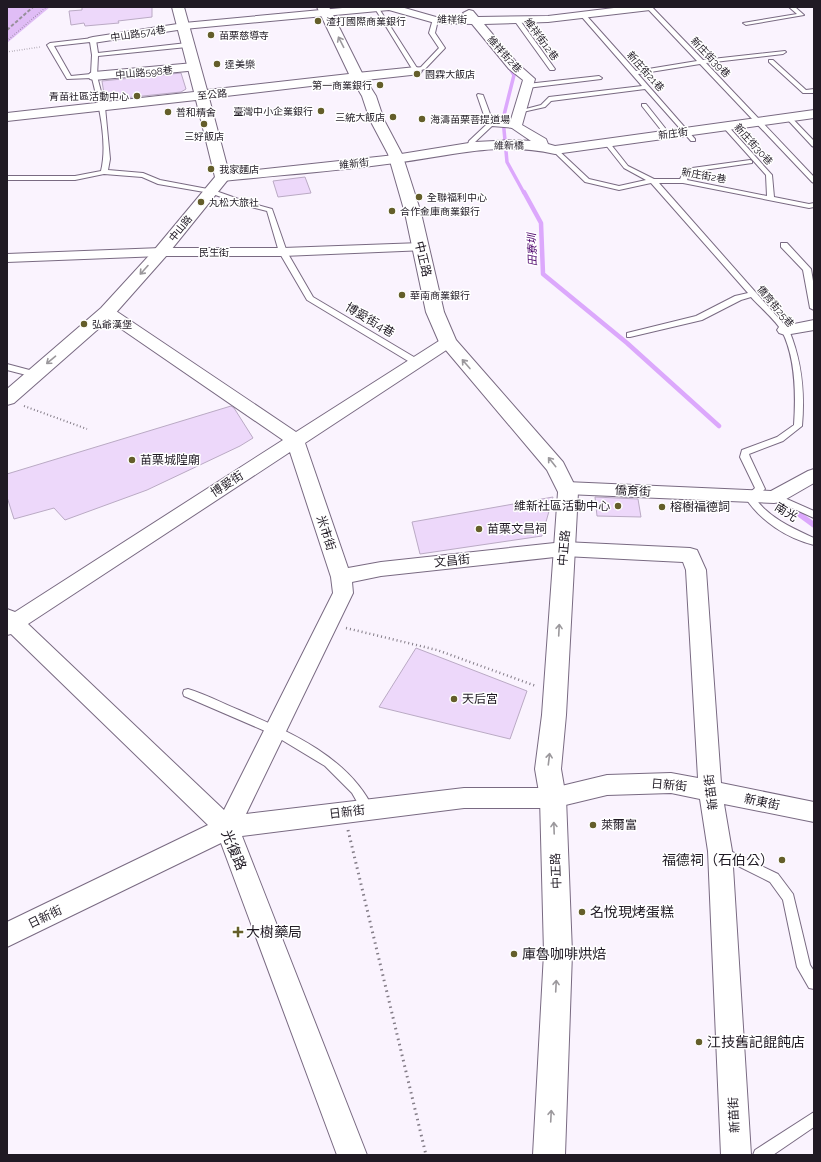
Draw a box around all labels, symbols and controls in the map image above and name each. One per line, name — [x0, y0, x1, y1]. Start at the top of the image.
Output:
street label: 維祥街 — [437, 14, 467, 25]
marker: 渣打國際商業銀行 — [313, 16, 323, 26]
place label: 渣打國際商業銀行 — [326, 16, 406, 27]
street label: 維祥街12巷 — [523, 16, 561, 63]
street label: 中山路574巷 — [110, 24, 166, 43]
marker: 苗栗慈導寺 — [206, 30, 216, 40]
place label: 苗栗慈導寺 — [219, 30, 269, 41]
street label: 維祥街2巷 — [485, 34, 524, 75]
street label: 新庄街39巷 — [689, 35, 732, 80]
one-way arrow — [337, 36, 344, 48]
street label: 新庄街21巷 — [625, 49, 666, 93]
marker: 達美樂 — [212, 59, 222, 69]
place label: 達美樂 — [225, 59, 255, 70]
street label: 中山路598巷 — [115, 65, 173, 80]
marker: 園霖大飯店 — [412, 69, 422, 79]
place label: 園霖大飯店 — [425, 69, 475, 80]
place label: 第一商業銀行 — [312, 80, 372, 91]
marker: 第一商業銀行 — [375, 80, 385, 90]
street label: 至公路 — [197, 87, 228, 102]
place label: 青苗社區活動中心 — [49, 91, 129, 102]
marker: 青苗社區活動中心 — [132, 91, 142, 101]
place label: 臺灣中小企業銀行 — [233, 106, 313, 117]
marker: 臺灣中小企業銀行 — [316, 106, 326, 116]
marker: 普和精舍 — [163, 107, 173, 117]
place label: 普和精舍 — [176, 107, 216, 118]
place label: 三統大飯店 — [335, 112, 385, 123]
marker: 三統大飯店 — [388, 112, 398, 122]
marker: 海濤苗栗菩提道場 — [417, 114, 427, 124]
place label: 海濤苗栗菩提道場 — [430, 114, 510, 125]
marker: 三好飯店 — [199, 119, 209, 129]
street label: 新庄街30巷 — [732, 122, 775, 167]
street label: 新庄街 — [657, 126, 689, 141]
place label: 三好飯店 — [184, 131, 224, 142]
street label: 維新橋 — [494, 140, 524, 151]
street label: 維新街 — [339, 156, 370, 171]
marker: 我家麵店 — [206, 164, 216, 174]
place label: 我家麵店 — [219, 164, 259, 175]
street label: 新庄街2巷 — [681, 166, 727, 185]
marker: 全聯福利中心 — [414, 192, 424, 202]
place label: 全聯福利中心 — [427, 192, 487, 203]
marker: 丸松大旅社 — [196, 197, 206, 207]
place label: 丸松大旅社 — [209, 197, 259, 208]
marker: 合作金庫商業銀行 — [387, 206, 397, 216]
place label: 合作金庫商業銀行 — [400, 206, 480, 217]
street label: 中山路 — [167, 213, 194, 243]
water label: 田寮圳 — [525, 231, 540, 267]
street label: 中正路 — [412, 240, 434, 278]
street label: 民生街 — [199, 247, 229, 258]
one-way arrow — [140, 265, 149, 275]
street label: 僑育街25巷 — [754, 283, 796, 329]
marker: 華南商業銀行 — [397, 290, 407, 300]
place label: 華南商業銀行 — [410, 290, 470, 301]
street label: 博愛街4巷 — [343, 300, 397, 340]
marker: 弘爺漢堡 — [79, 319, 89, 329]
place label: 弘爺漢堡 — [92, 319, 132, 330]
one-way arrow — [46, 355, 56, 364]
one-way arrow — [462, 359, 471, 370]
place label: 苗栗城隍廟 — [140, 453, 200, 467]
marker: 苗栗城隍廟 — [127, 455, 137, 465]
one-way arrow — [547, 457, 556, 468]
street label: 博愛街 — [208, 468, 246, 500]
street label: 僑育街 — [615, 483, 651, 499]
place label: 維新社區活動中心 — [514, 499, 610, 513]
place label: 榕樹福德詞 — [670, 500, 730, 514]
street label: 南光 — [772, 500, 800, 524]
marker: 維新社區活動中心 — [613, 501, 623, 511]
marker: 榕樹福德詞 — [657, 502, 667, 512]
street label: 米市街 — [314, 514, 338, 552]
place label: 苗栗文昌祠 — [487, 522, 547, 536]
marker: 苗栗文昌祠 — [474, 524, 484, 534]
street label: 中正路 — [555, 529, 573, 567]
street label: 文昌街 — [433, 552, 471, 570]
one-way arrow — [555, 623, 563, 636]
place label: 天后宮 — [462, 692, 498, 706]
marker: 天后宮 — [449, 694, 459, 704]
one-way arrow — [545, 753, 553, 766]
street label: 新苗街 — [702, 773, 720, 811]
street label: 日新街 — [650, 776, 688, 794]
street label: 新東街 — [743, 791, 781, 813]
street label: 日新街 — [328, 803, 366, 821]
place label: 萊爾富 — [601, 818, 637, 832]
marker: 萊爾富 — [588, 820, 598, 830]
one-way arrow — [551, 822, 558, 835]
street label: 光復路 — [218, 828, 250, 872]
place label: 福德祠（石伯公） — [662, 852, 774, 868]
street label: 中正路 — [548, 853, 564, 889]
marker: 福德祠（石伯公） — [777, 855, 787, 865]
street label: 日新街 — [26, 903, 64, 931]
place label: 名悅現烤蛋糕 — [590, 904, 674, 920]
marker: 名悅現烤蛋糕 — [577, 907, 587, 917]
place label: 大樹藥局 — [246, 924, 302, 940]
marker: 大樹藥局 — [233, 927, 243, 937]
place label: 庫魯咖啡烘焙 — [522, 946, 606, 962]
marker: 庫魯咖啡烘焙 — [509, 949, 519, 959]
one-way arrow — [553, 980, 560, 993]
place label: 江技舊記餛飩店 — [707, 1034, 805, 1050]
marker: 江技舊記餛飩店 — [694, 1037, 704, 1047]
street label: 新苗街 — [726, 1097, 742, 1133]
one-way arrow — [547, 1110, 554, 1123]

